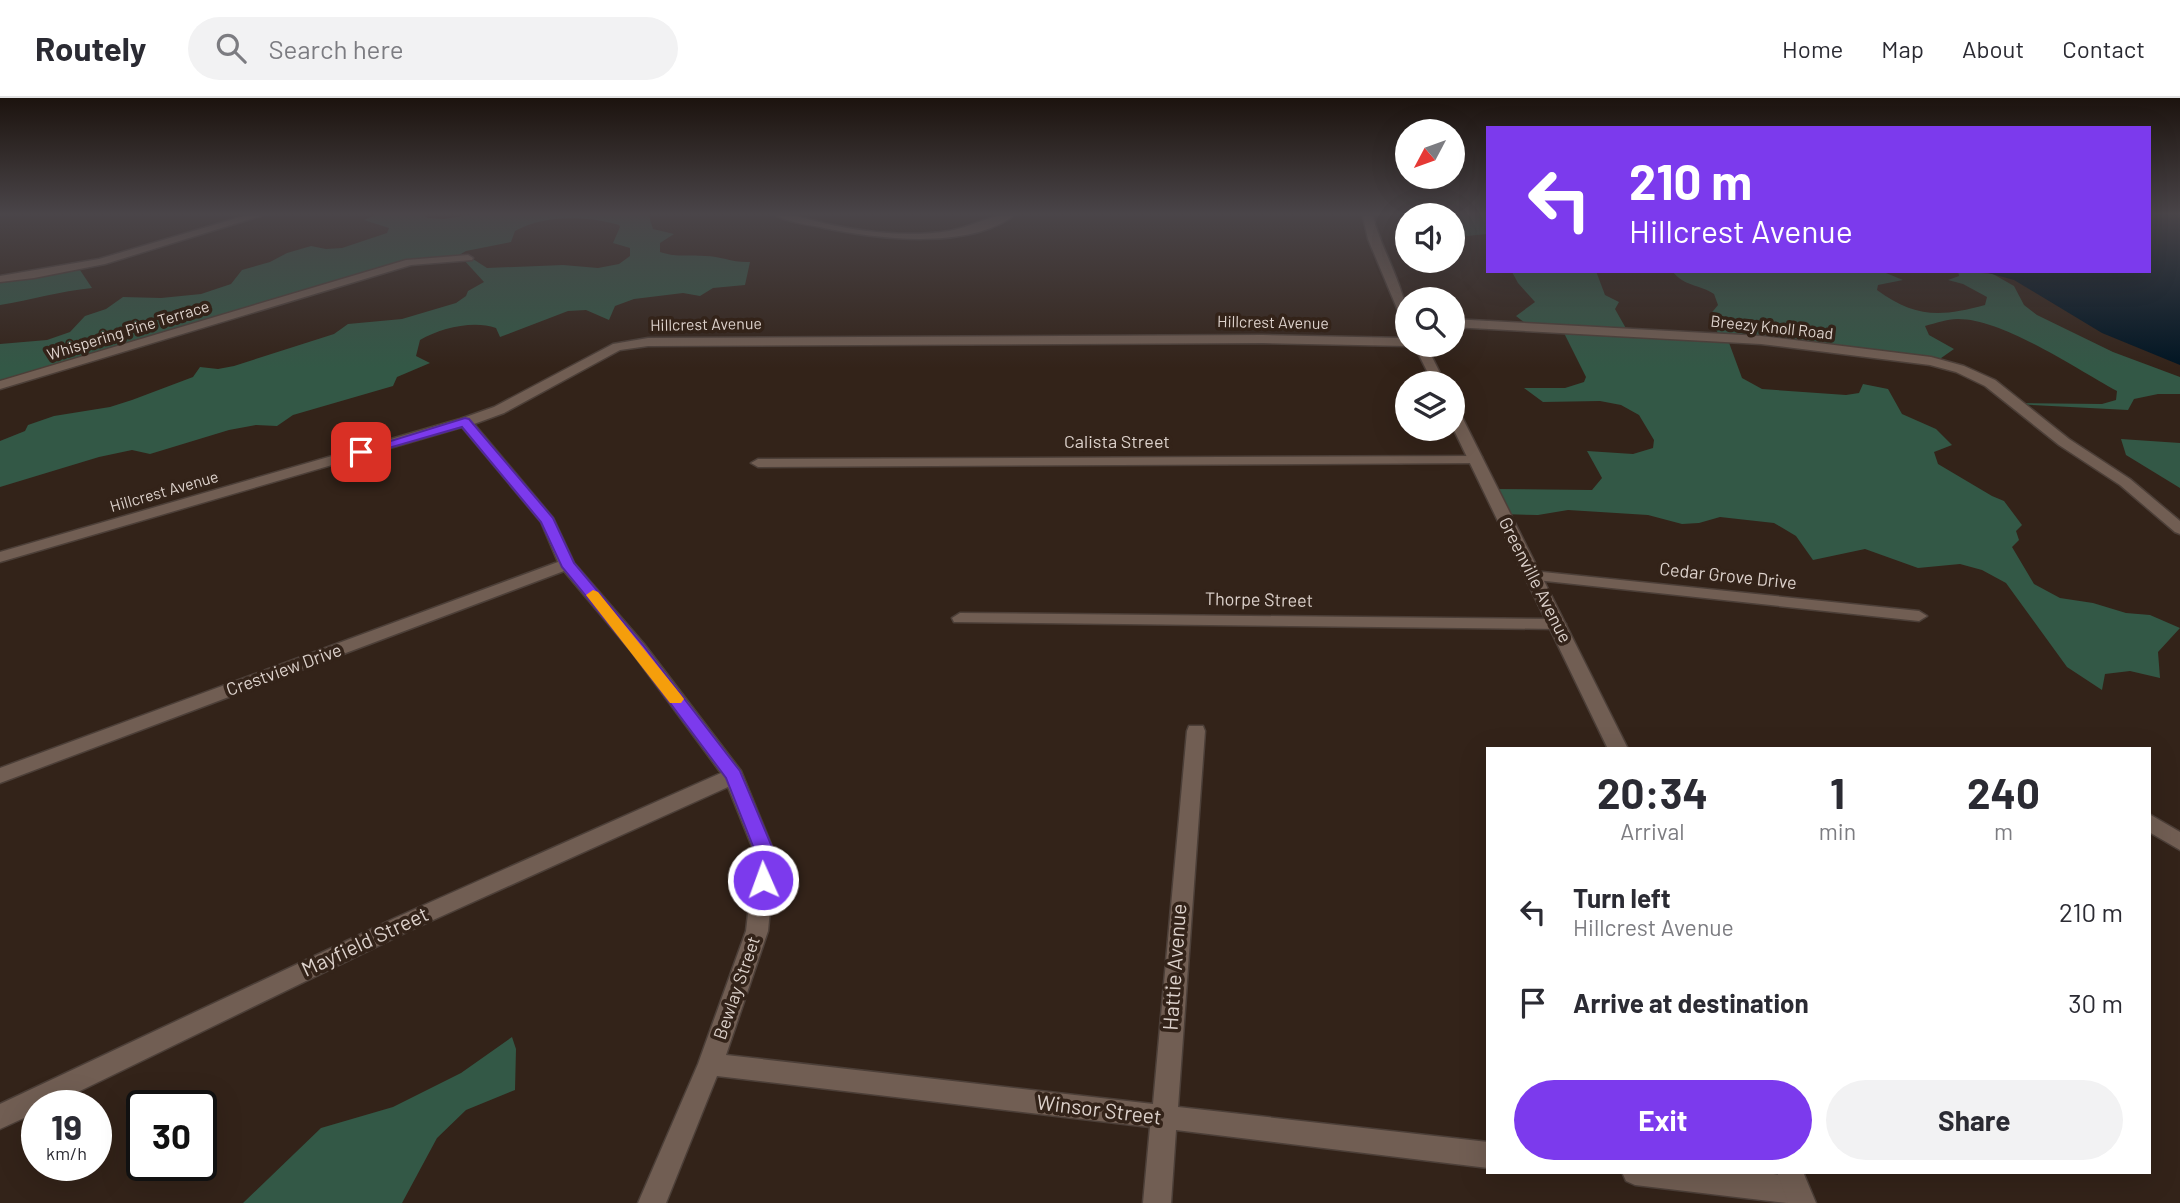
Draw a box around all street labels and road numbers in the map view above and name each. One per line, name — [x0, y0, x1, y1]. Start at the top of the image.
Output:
street label: Whispering Pine Terrace — [44, 296, 211, 363]
street label: Hillcrest Avenue — [1217, 311, 1329, 332]
street label: Breezy Knoll Road — [1710, 311, 1834, 342]
street label: Hillcrest Avenue — [650, 313, 762, 334]
street label: Calista Street — [1064, 430, 1170, 452]
street label: Hillcrest Avenue — [107, 466, 220, 515]
street label: Greenville Avenue — [1495, 513, 1577, 646]
street label: Cedar Grove Drive — [1658, 557, 1798, 593]
street label: Thorpe Street — [1205, 587, 1313, 611]
street label: Crestview Drive — [223, 638, 344, 700]
street label: Mayfield Street — [297, 900, 432, 981]
street label: Hattie Avenue — [1157, 903, 1190, 1031]
street label: Bewlay Street — [708, 933, 764, 1042]
street label: Winsor Street — [1035, 1088, 1163, 1129]

